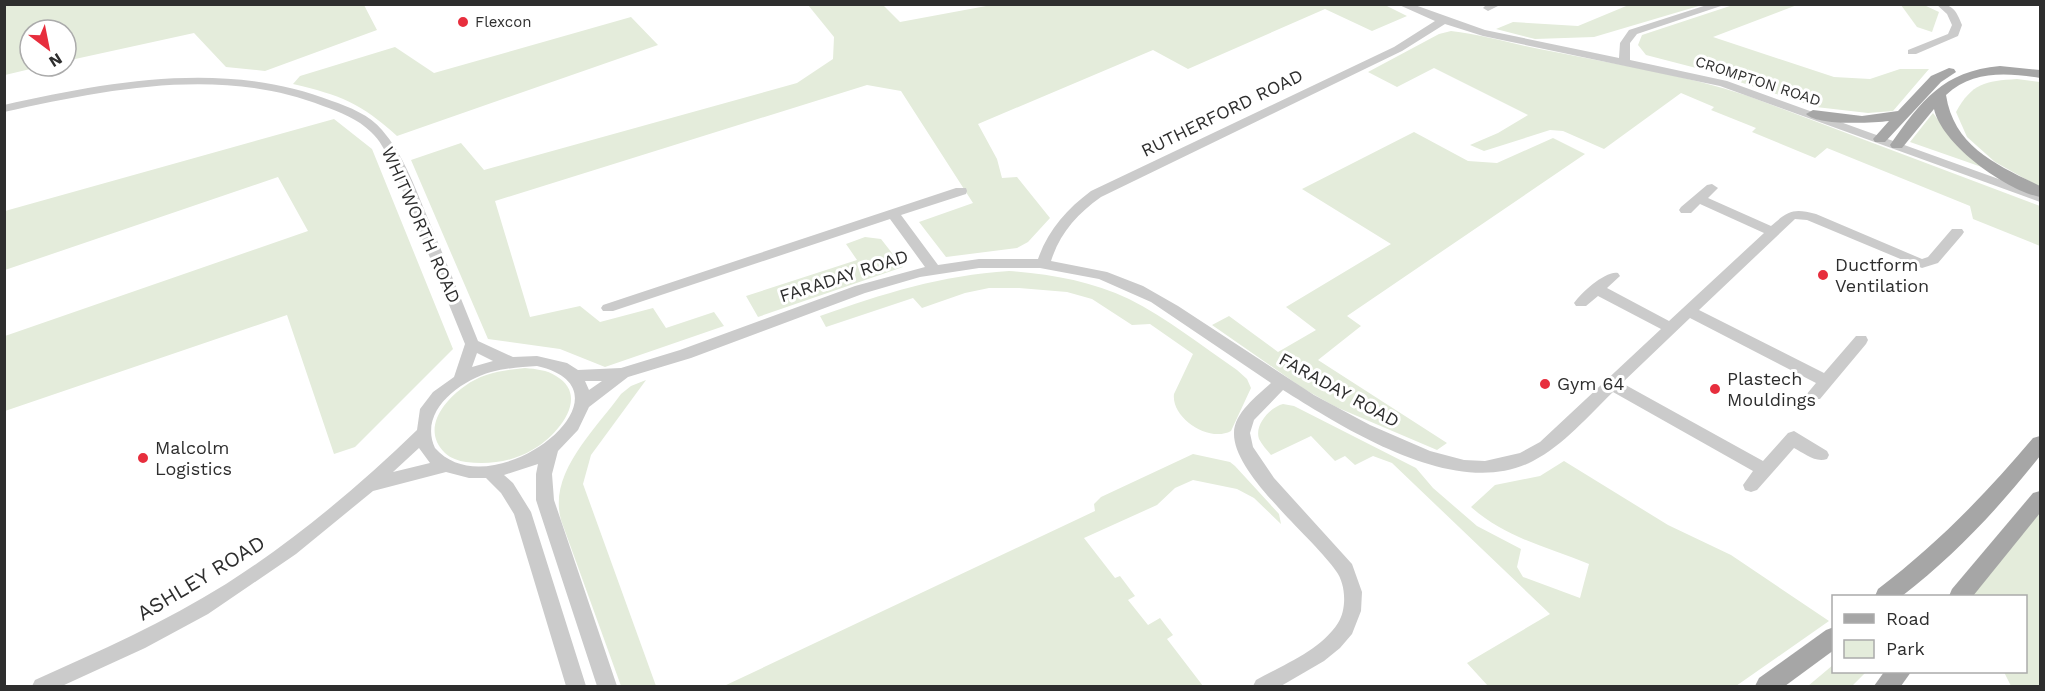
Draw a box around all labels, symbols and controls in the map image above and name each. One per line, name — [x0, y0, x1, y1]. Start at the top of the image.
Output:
place label: Flexcon — [475, 13, 532, 31]
marker: Flexcon — [456, 15, 470, 29]
north arrow — [18, 18, 78, 78]
text: N — [46, 49, 66, 71]
street label: CROMPTON ROAD — [1693, 52, 1823, 110]
street label: RUTHERFORD ROAD — [1137, 64, 1306, 161]
street label: WHITWORTH ROAD — [378, 143, 465, 306]
street label: FARADAY ROAD — [777, 245, 911, 306]
place label: Ductform Ventilation — [1835, 254, 1929, 296]
marker: Ductform Ventilation — [1816, 268, 1830, 282]
street label: FARADAY ROAD — [1275, 348, 1403, 431]
place label: Plastech Mouldings — [1727, 368, 1816, 410]
place label: Gym 64 — [1557, 373, 1624, 394]
marker: Gym 64 — [1538, 377, 1552, 391]
marker: Plastech Mouldings — [1708, 382, 1722, 396]
place label: Malcolm Logistics — [155, 437, 232, 479]
marker: Malcolm Logistics — [136, 451, 150, 465]
street label: ASHLEY ROAD — [132, 530, 269, 626]
legend — [1832, 595, 2027, 673]
text: Road — [1886, 608, 1930, 629]
text: Park — [1886, 638, 1925, 659]

